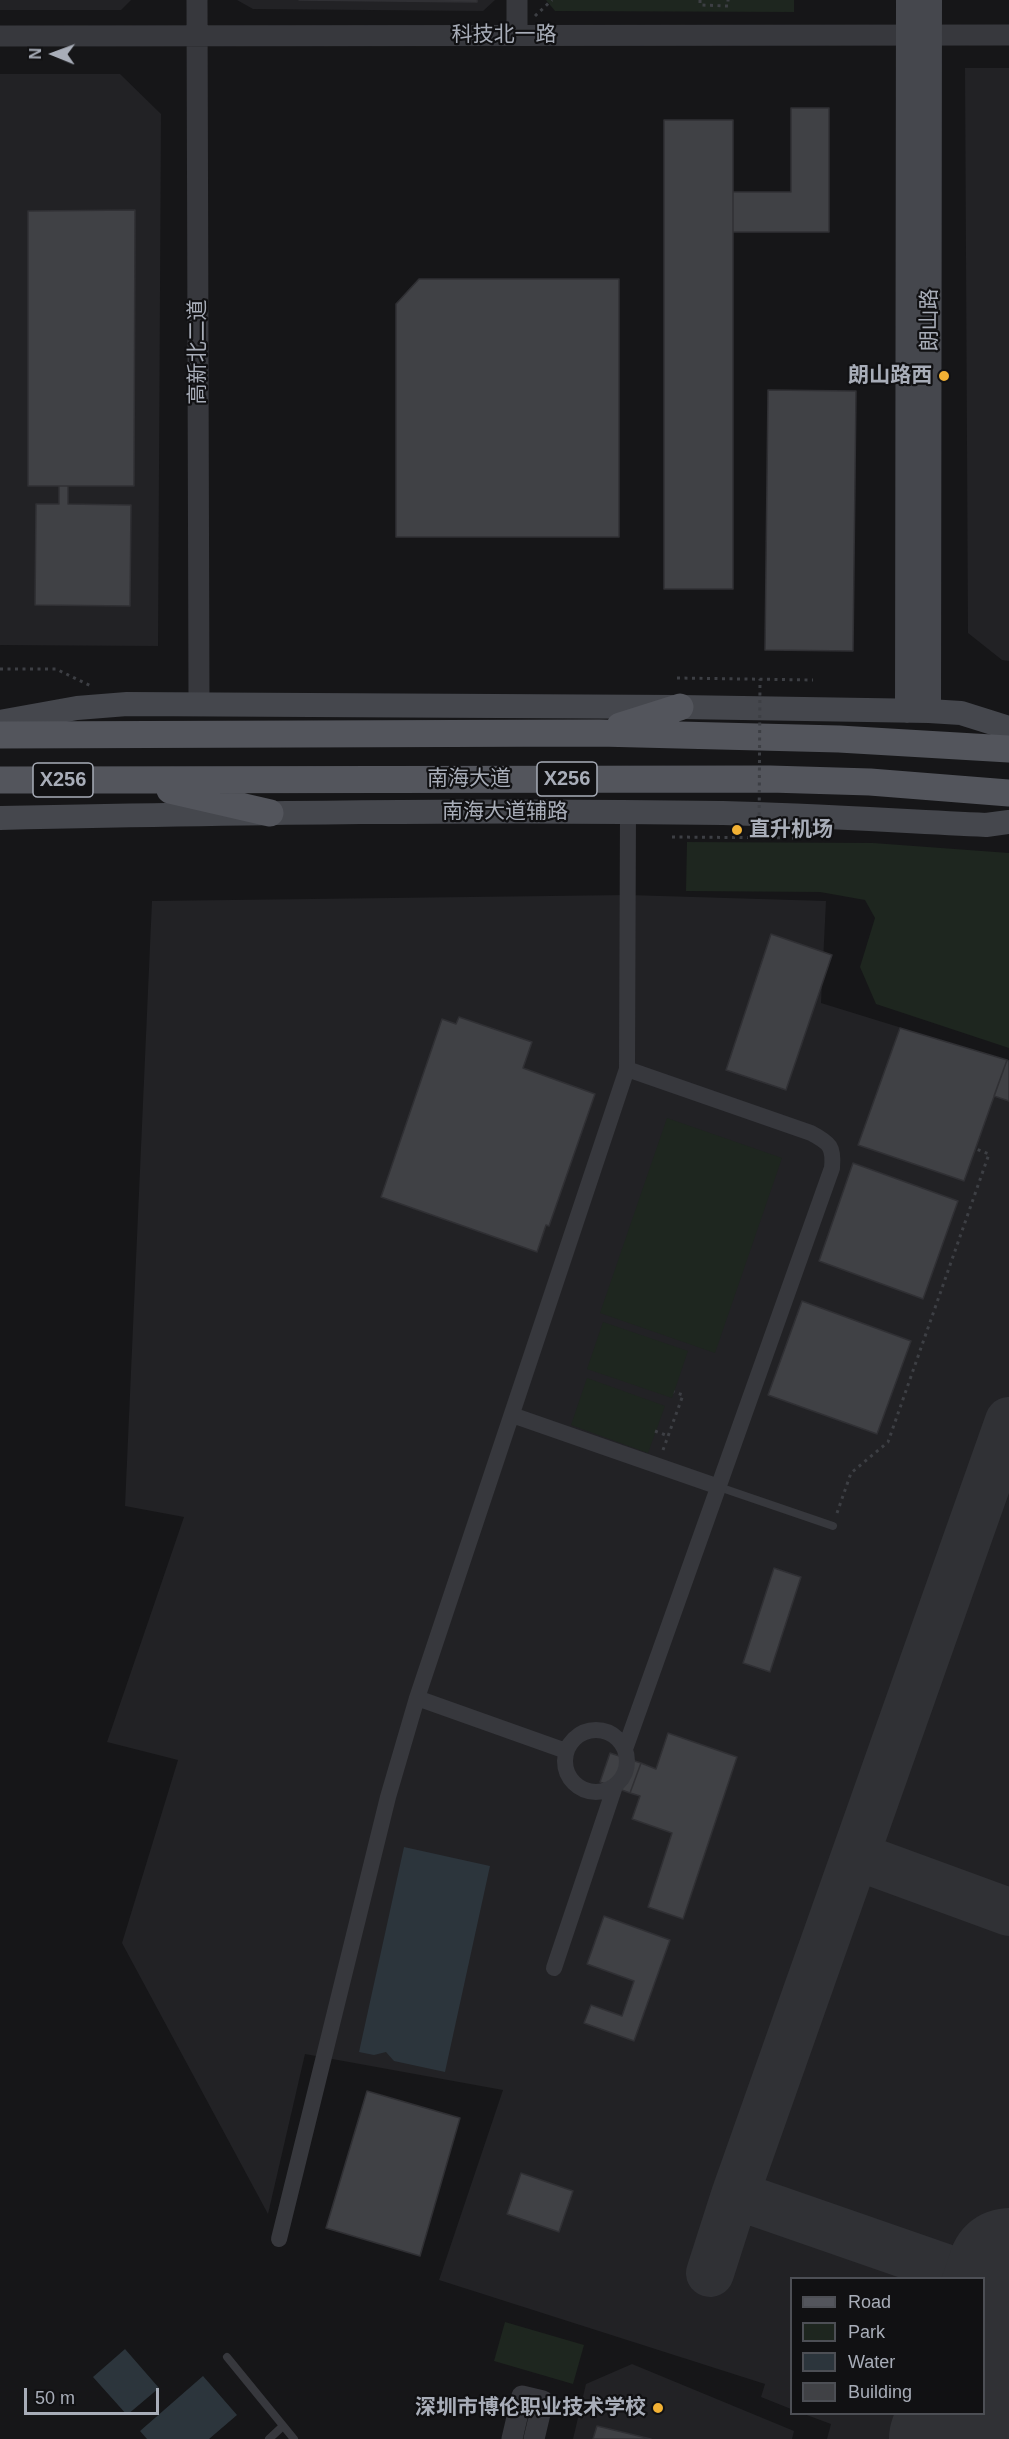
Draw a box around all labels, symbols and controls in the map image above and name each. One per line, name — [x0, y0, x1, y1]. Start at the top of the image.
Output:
street label: 科技北一路 — [452, 22, 556, 48]
north arrow — [24, 24, 84, 84]
text: N — [27, 48, 44, 60]
street label: 朗山路 — [917, 289, 943, 351]
street label: 高新北二道 — [185, 300, 211, 404]
place label: 朗山路西 — [848, 363, 932, 389]
marker: 朗山路西 — [937, 369, 951, 383]
road number: X256 — [537, 762, 597, 796]
road number: X256 — [33, 763, 93, 797]
street label: 南海大道 — [427, 766, 511, 792]
street label: 南海大道辅路 — [442, 799, 568, 825]
place label: 直升机场 — [749, 817, 833, 843]
marker: 直升机场 — [730, 823, 744, 837]
legend — [790, 2277, 985, 2415]
text: Road — [848, 2292, 891, 2312]
text: Park — [848, 2322, 885, 2342]
text: Water — [848, 2352, 895, 2372]
scale bar — [27, 2376, 162, 2414]
text: Building — [848, 2382, 912, 2402]
text: 50 m — [35, 2388, 75, 2408]
place label: 深圳市博伦职业技术学校 — [415, 2395, 646, 2421]
marker: 深圳市博伦职业技术学校 — [651, 2401, 665, 2415]

